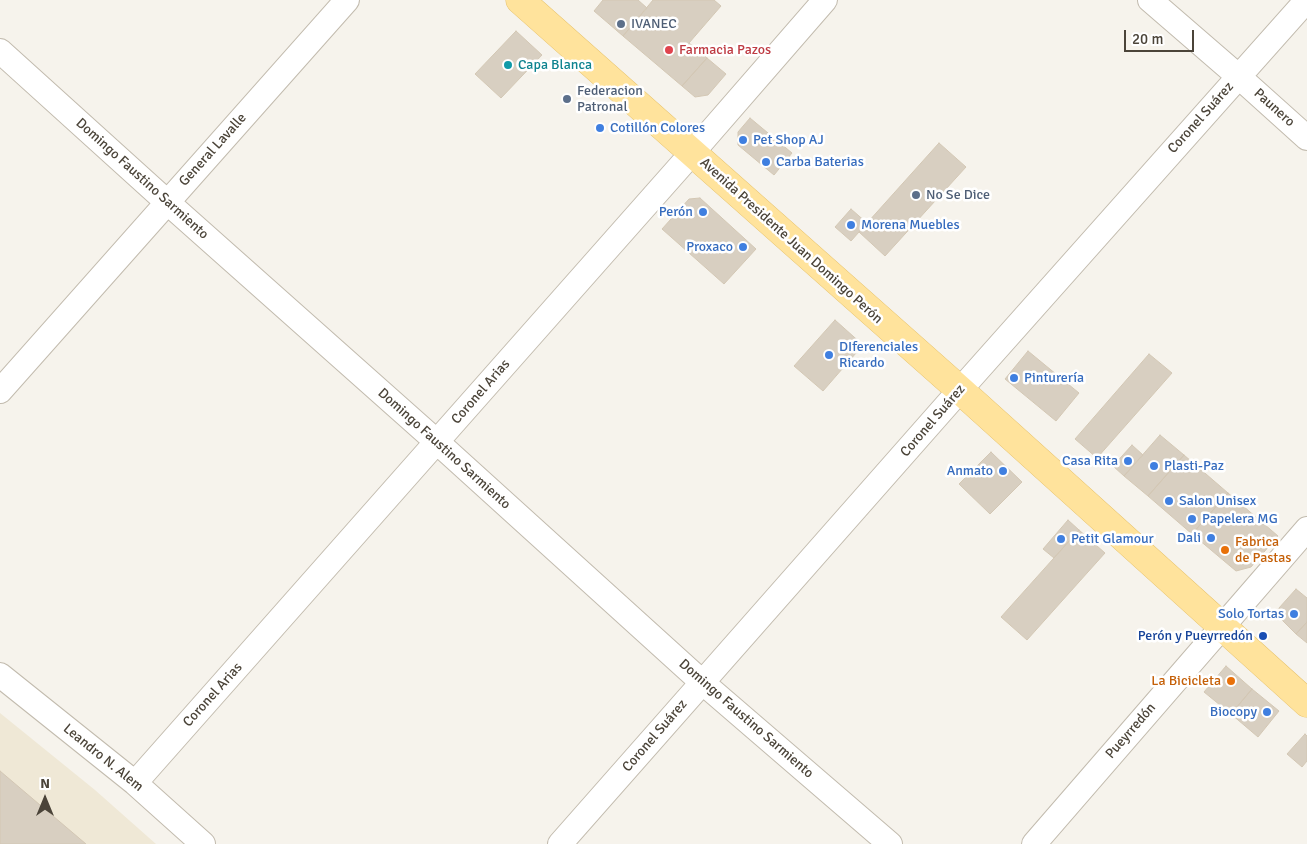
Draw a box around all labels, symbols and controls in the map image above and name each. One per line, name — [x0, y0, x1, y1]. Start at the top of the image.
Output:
place label: IVANEC — [631, 16, 677, 32]
marker: IVANEC — [615, 18, 627, 30]
scale bar — [1127, 20, 1197, 52]
text: 20 m — [1132, 30, 1163, 48]
place label: Farmacia Pazos — [679, 42, 771, 58]
marker: Farmacia Pazos — [663, 44, 675, 56]
place label: Capa Blanca — [518, 57, 592, 73]
marker: Capa Blanca — [502, 59, 514, 71]
street label: Coronel Suárez — [1165, 79, 1237, 157]
place label: Federacion Patronal — [577, 83, 643, 115]
street label: Paunero — [1250, 85, 1298, 131]
marker: Federacion Patronal — [561, 93, 573, 105]
street label: General Lavalle — [176, 110, 250, 190]
street label: Domingo Faustino Sarmiento — [72, 115, 212, 243]
place label: Cotillón Colores — [610, 120, 705, 136]
marker: Cotillón Colores — [594, 122, 606, 134]
place label: Pet Shop AJ — [753, 132, 824, 148]
marker: Pet Shop AJ — [737, 134, 749, 146]
place label: Carba Baterias — [776, 154, 864, 170]
street label: Avenida Presidente Juan Domingo Perón — [696, 155, 886, 327]
marker: Carba Baterias — [760, 156, 772, 168]
place label: No Se Dice — [926, 187, 990, 203]
marker: No Se Dice — [910, 189, 922, 201]
place label: Perón — [659, 204, 693, 220]
marker: Perón — [697, 206, 709, 218]
place label: Morena Muebles — [861, 217, 960, 233]
marker: Morena Muebles — [845, 219, 857, 231]
place label: Proxaco — [686, 239, 733, 255]
marker: Proxaco — [737, 241, 749, 253]
place label: DIferenciales Ricardo — [839, 339, 918, 372]
marker: DIferenciales Ricardo — [823, 349, 835, 361]
street label: Coronel Arias — [448, 356, 514, 428]
place label: Pinturería — [1024, 370, 1084, 386]
marker: Pinturería — [1008, 372, 1020, 384]
street label: Coronel Suárez — [897, 381, 969, 461]
street label: Domingo Faustino Sarmiento — [374, 385, 514, 513]
place label: Casa Rita — [1062, 453, 1118, 469]
marker: Casa Rita — [1122, 455, 1134, 467]
place label: Plasti-Paz — [1164, 458, 1224, 474]
marker: Plasti-Paz — [1148, 460, 1160, 472]
place label: Anmato — [947, 463, 993, 479]
marker: Anmato — [997, 465, 1009, 477]
place label: Salon Unisex — [1179, 493, 1256, 509]
marker: Salon Unisex — [1163, 495, 1175, 507]
place label: Papelera MG — [1202, 511, 1278, 527]
marker: Papelera MG — [1186, 513, 1198, 525]
place label: Dali — [1177, 530, 1201, 546]
place label: Petit Glamour — [1071, 531, 1154, 547]
marker: Dali — [1205, 532, 1217, 544]
marker: Petit Glamour — [1055, 533, 1067, 545]
place label: Fabrica de Pastas — [1235, 534, 1291, 566]
marker: Fabrica de Pastas — [1219, 544, 1231, 556]
place label: Solo Tortas — [1218, 606, 1284, 622]
marker: Solo Tortas — [1288, 608, 1300, 620]
place label: Perón y Pueyrredón — [1138, 628, 1253, 644]
marker: Perón y Pueyrredón — [1257, 630, 1269, 642]
street label: Domingo Faustino Sarmiento — [675, 656, 817, 782]
street label: Coronel Arias — [180, 659, 246, 731]
place label: La Bicicleta — [1151, 673, 1221, 689]
marker: La Bicicleta — [1225, 675, 1237, 687]
street label: Coronel Suárez — [619, 696, 691, 776]
street label: Pueyrredón — [1102, 700, 1160, 762]
place label: Biocopy — [1210, 704, 1257, 720]
marker: Biocopy — [1261, 706, 1273, 718]
street label: Leandro N. Alem — [60, 721, 146, 795]
north arrow — [20, 774, 70, 824]
text: N — [40, 775, 50, 792]

